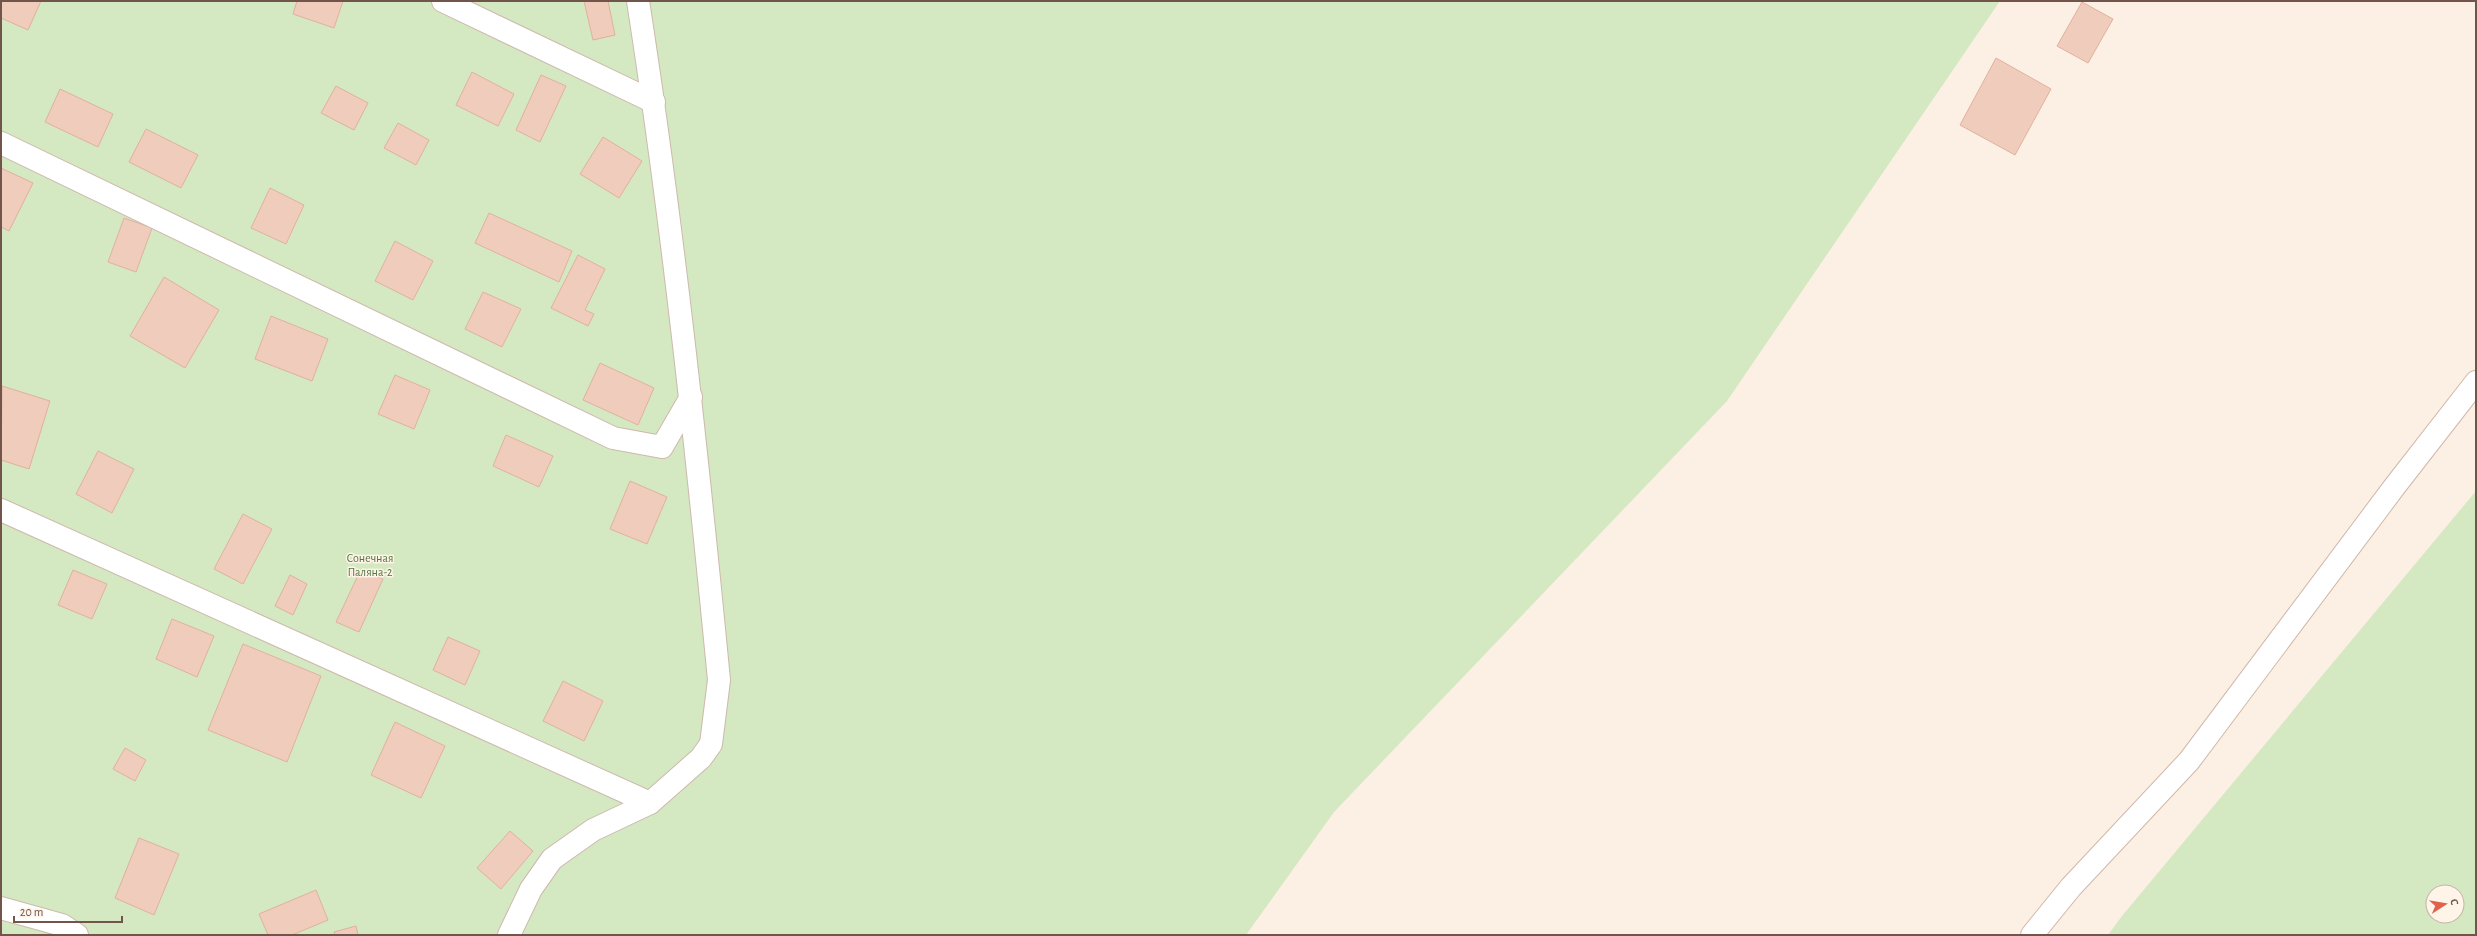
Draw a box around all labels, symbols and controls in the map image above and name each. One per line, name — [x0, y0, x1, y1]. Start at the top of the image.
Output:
park label: Сонечная Паляна-2 — [347, 552, 393, 578]
north arrow — [2425, 884, 2465, 924]
scale bar — [14, 898, 122, 924]
text: С — [2448, 898, 2460, 906]
text: 20 m — [20, 906, 43, 918]

